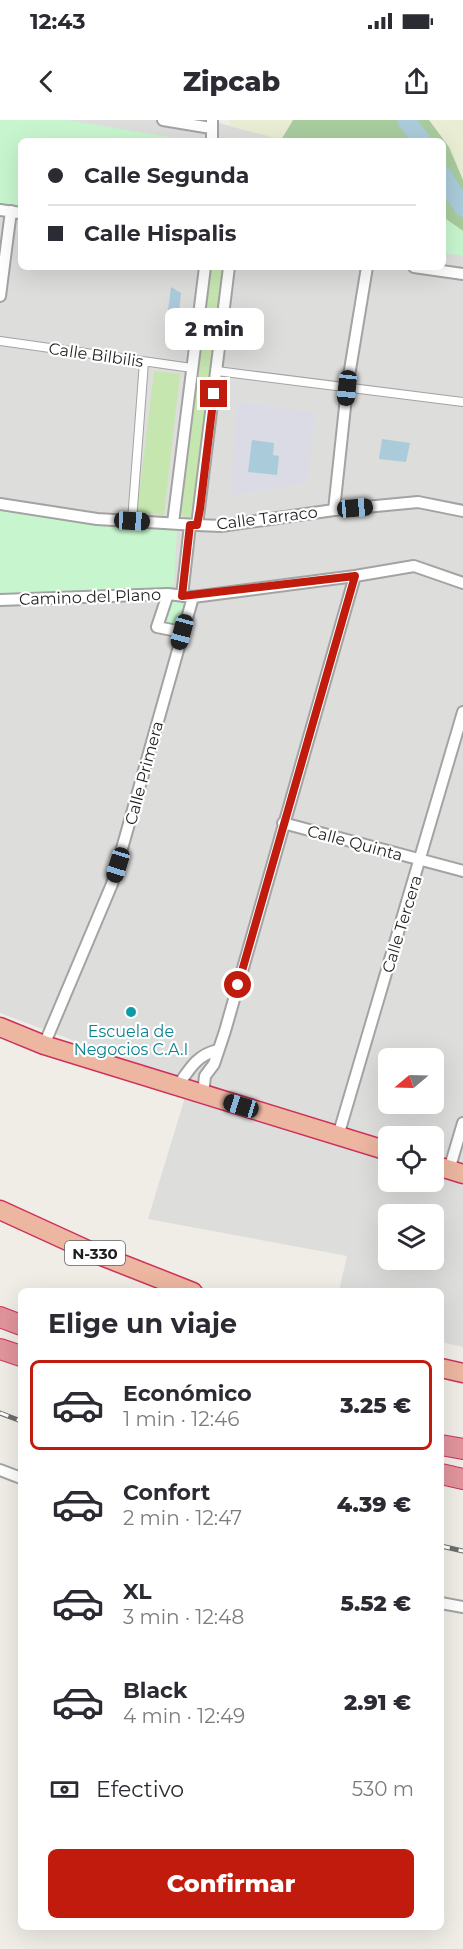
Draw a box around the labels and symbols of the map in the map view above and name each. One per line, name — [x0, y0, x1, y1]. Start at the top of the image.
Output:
callout: 2 min — [164, 307, 264, 349]
street label: Calle Bilbilis — [47, 339, 145, 371]
car — [336, 369, 358, 407]
route end — [200, 380, 227, 407]
car — [336, 497, 374, 519]
street label: Calle Tarraco — [215, 502, 319, 534]
car — [114, 511, 150, 531]
street label: Camino del Plano — [19, 585, 161, 609]
car — [169, 612, 195, 652]
street label: Calle Primera — [121, 719, 167, 827]
street label: Calle Quinta — [305, 821, 405, 865]
car — [104, 845, 132, 885]
street label: Calle Tercera — [378, 873, 426, 975]
route start — [224, 971, 251, 998]
marker: Escuela de Negocios C.A.I — [124, 1005, 138, 1019]
place label: Escuela de Negocios C.A.I — [74, 1022, 188, 1059]
north arrow — [378, 1048, 444, 1114]
car — [221, 1092, 261, 1120]
road number: N-330 — [65, 1241, 125, 1265]

